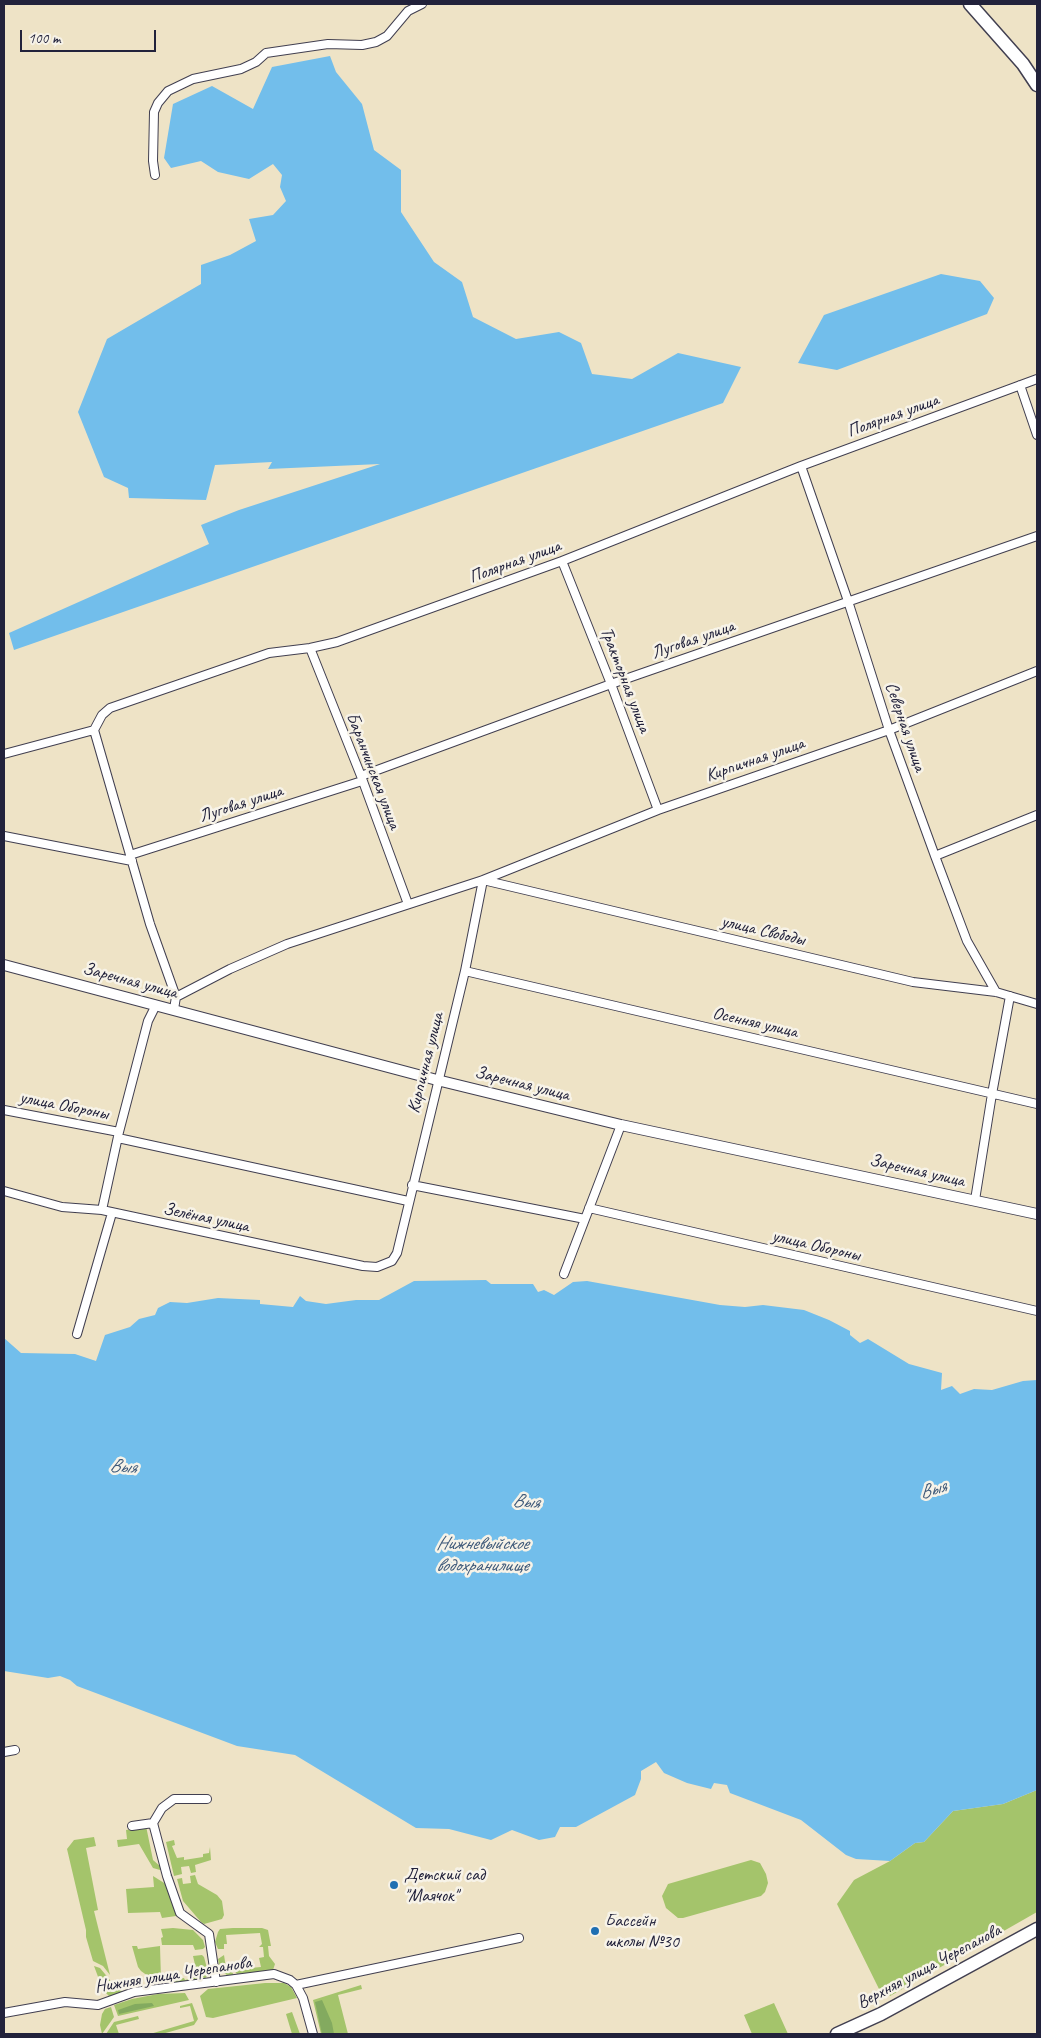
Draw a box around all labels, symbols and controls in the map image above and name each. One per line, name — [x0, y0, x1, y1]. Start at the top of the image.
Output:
scale bar — [22, 20, 159, 52]
text: 100 m — [28, 29, 60, 48]
street label: Полярная улица — [844, 389, 942, 443]
street label: Полярная улица — [466, 535, 564, 589]
street label: Луговая улица — [649, 616, 737, 664]
street label: Тракторная улица — [595, 624, 655, 736]
street label: Северная улица — [880, 680, 930, 774]
street label: Баранчинская улица — [341, 710, 405, 832]
street label: Кирпичная улица — [703, 733, 807, 787]
street label: Луговая улица — [197, 780, 285, 828]
street label: улица Свободы — [719, 911, 807, 951]
street label: Заречная улица — [80, 958, 180, 1004]
street label: Осенняя улица — [710, 1003, 800, 1043]
street label: Кирпичная улица — [403, 1010, 449, 1116]
street label: Заречная улица — [472, 1062, 572, 1106]
street label: улица Обороны — [18, 1087, 110, 1125]
street label: Заречная улица — [867, 1150, 967, 1192]
street label: Зелёная улица — [161, 1198, 251, 1238]
street label: улица Обороны — [770, 1225, 862, 1267]
water label: Выя — [109, 1454, 137, 1480]
water label: Выя — [917, 1475, 949, 1505]
water label: Выя — [512, 1489, 540, 1515]
water label: Нижневыйское водохранилище — [436, 1533, 528, 1577]
place label: Детский сад "Маячок" — [404, 1864, 485, 1906]
marker: Детский сад "Маячок" — [388, 1879, 400, 1891]
place label: Бассейн школы №30 — [605, 1910, 679, 1952]
street label: Верхняя улица Черепанова — [853, 1920, 1005, 2014]
marker: Бассейн школы №30 — [589, 1925, 601, 1937]
street label: Нижняя улица Черепанова — [93, 1952, 253, 1998]

